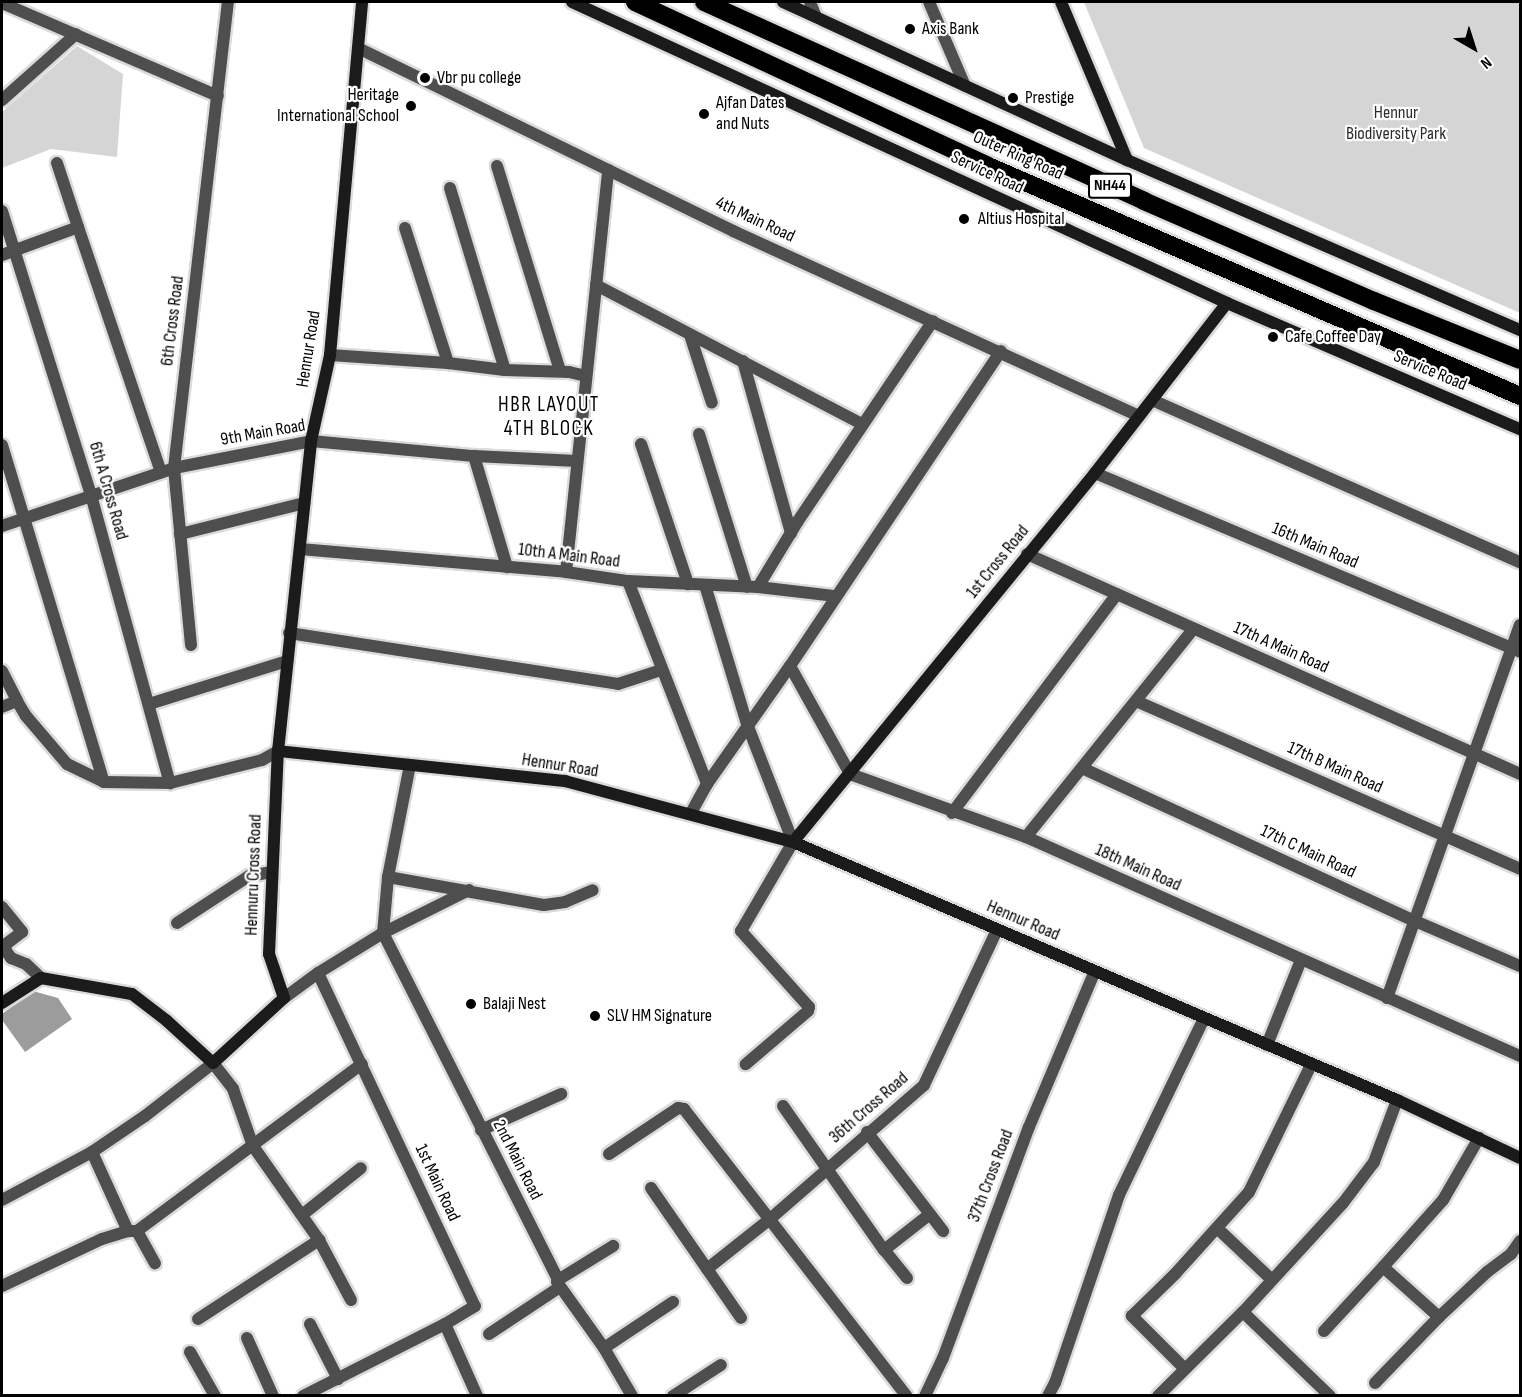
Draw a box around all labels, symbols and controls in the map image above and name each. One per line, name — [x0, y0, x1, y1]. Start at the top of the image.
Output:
place label: Axis Bank — [922, 18, 979, 40]
north arrow — [1444, 18, 1504, 78]
marker: Axis Bank — [903, 22, 917, 36]
text: N — [1476, 52, 1495, 72]
place label: Vbr pu college — [437, 67, 521, 89]
marker: Vbr pu college — [418, 71, 432, 85]
place label: Heritage International School — [277, 85, 399, 128]
place label: Prestige — [1025, 87, 1074, 109]
marker: Prestige — [1006, 91, 1020, 105]
place label: Ajfan Dates and Nuts — [716, 93, 785, 136]
marker: Heritage International School — [404, 99, 418, 113]
park label: Hennur Biodiversity Park — [1346, 103, 1446, 146]
marker: Ajfan Dates and Nuts — [697, 107, 711, 121]
street label: Outer Ring Road — [970, 127, 1066, 185]
street label: Service Road — [947, 147, 1027, 199]
road number: NH44 — [1088, 173, 1132, 199]
street label: 4th Main Road — [712, 192, 798, 248]
place label: Altius Hospital — [978, 208, 1065, 230]
marker: Altius Hospital — [955, 210, 973, 228]
street label: 6th Cross Road — [157, 275, 189, 367]
street label: Hennur Road — [292, 309, 326, 389]
place label: Cafe Coffee Day — [1285, 326, 1381, 348]
marker: Cafe Coffee Day — [1266, 330, 1280, 344]
street label: Service Road — [1390, 346, 1470, 396]
district label: HBR LAYOUT 4TH BLOCK — [498, 392, 600, 442]
street label: 9th Main Road — [219, 415, 307, 451]
street label: 6th A Cross Road — [84, 439, 132, 543]
street label: 16th Main Road — [1269, 518, 1361, 574]
street label: 1st Cross Road — [962, 521, 1034, 603]
street label: 10th A Main Road — [517, 539, 621, 573]
street label: 17th A Main Road — [1230, 617, 1332, 679]
street label: 17th B Main Road — [1284, 737, 1386, 799]
street label: Hennur Road — [520, 749, 600, 783]
street label: Hennuru Cross Road — [241, 814, 267, 936]
street label: 17th C Main Road — [1257, 820, 1359, 884]
street label: 18th Main Road — [1092, 839, 1184, 897]
street label: Hennur Road — [983, 896, 1063, 946]
place label: Balaji Nest — [483, 993, 546, 1015]
marker: Balaji Nest — [464, 997, 478, 1011]
place label: SLV HM Signature — [607, 1005, 712, 1027]
marker: SLV HM Signature — [588, 1009, 602, 1023]
street label: 36th Cross Road — [825, 1068, 913, 1148]
street label: 2nd Main Road — [488, 1116, 546, 1204]
street label: 37th Cross Road — [963, 1127, 1019, 1225]
street label: 1st Main Road — [410, 1141, 464, 1225]

